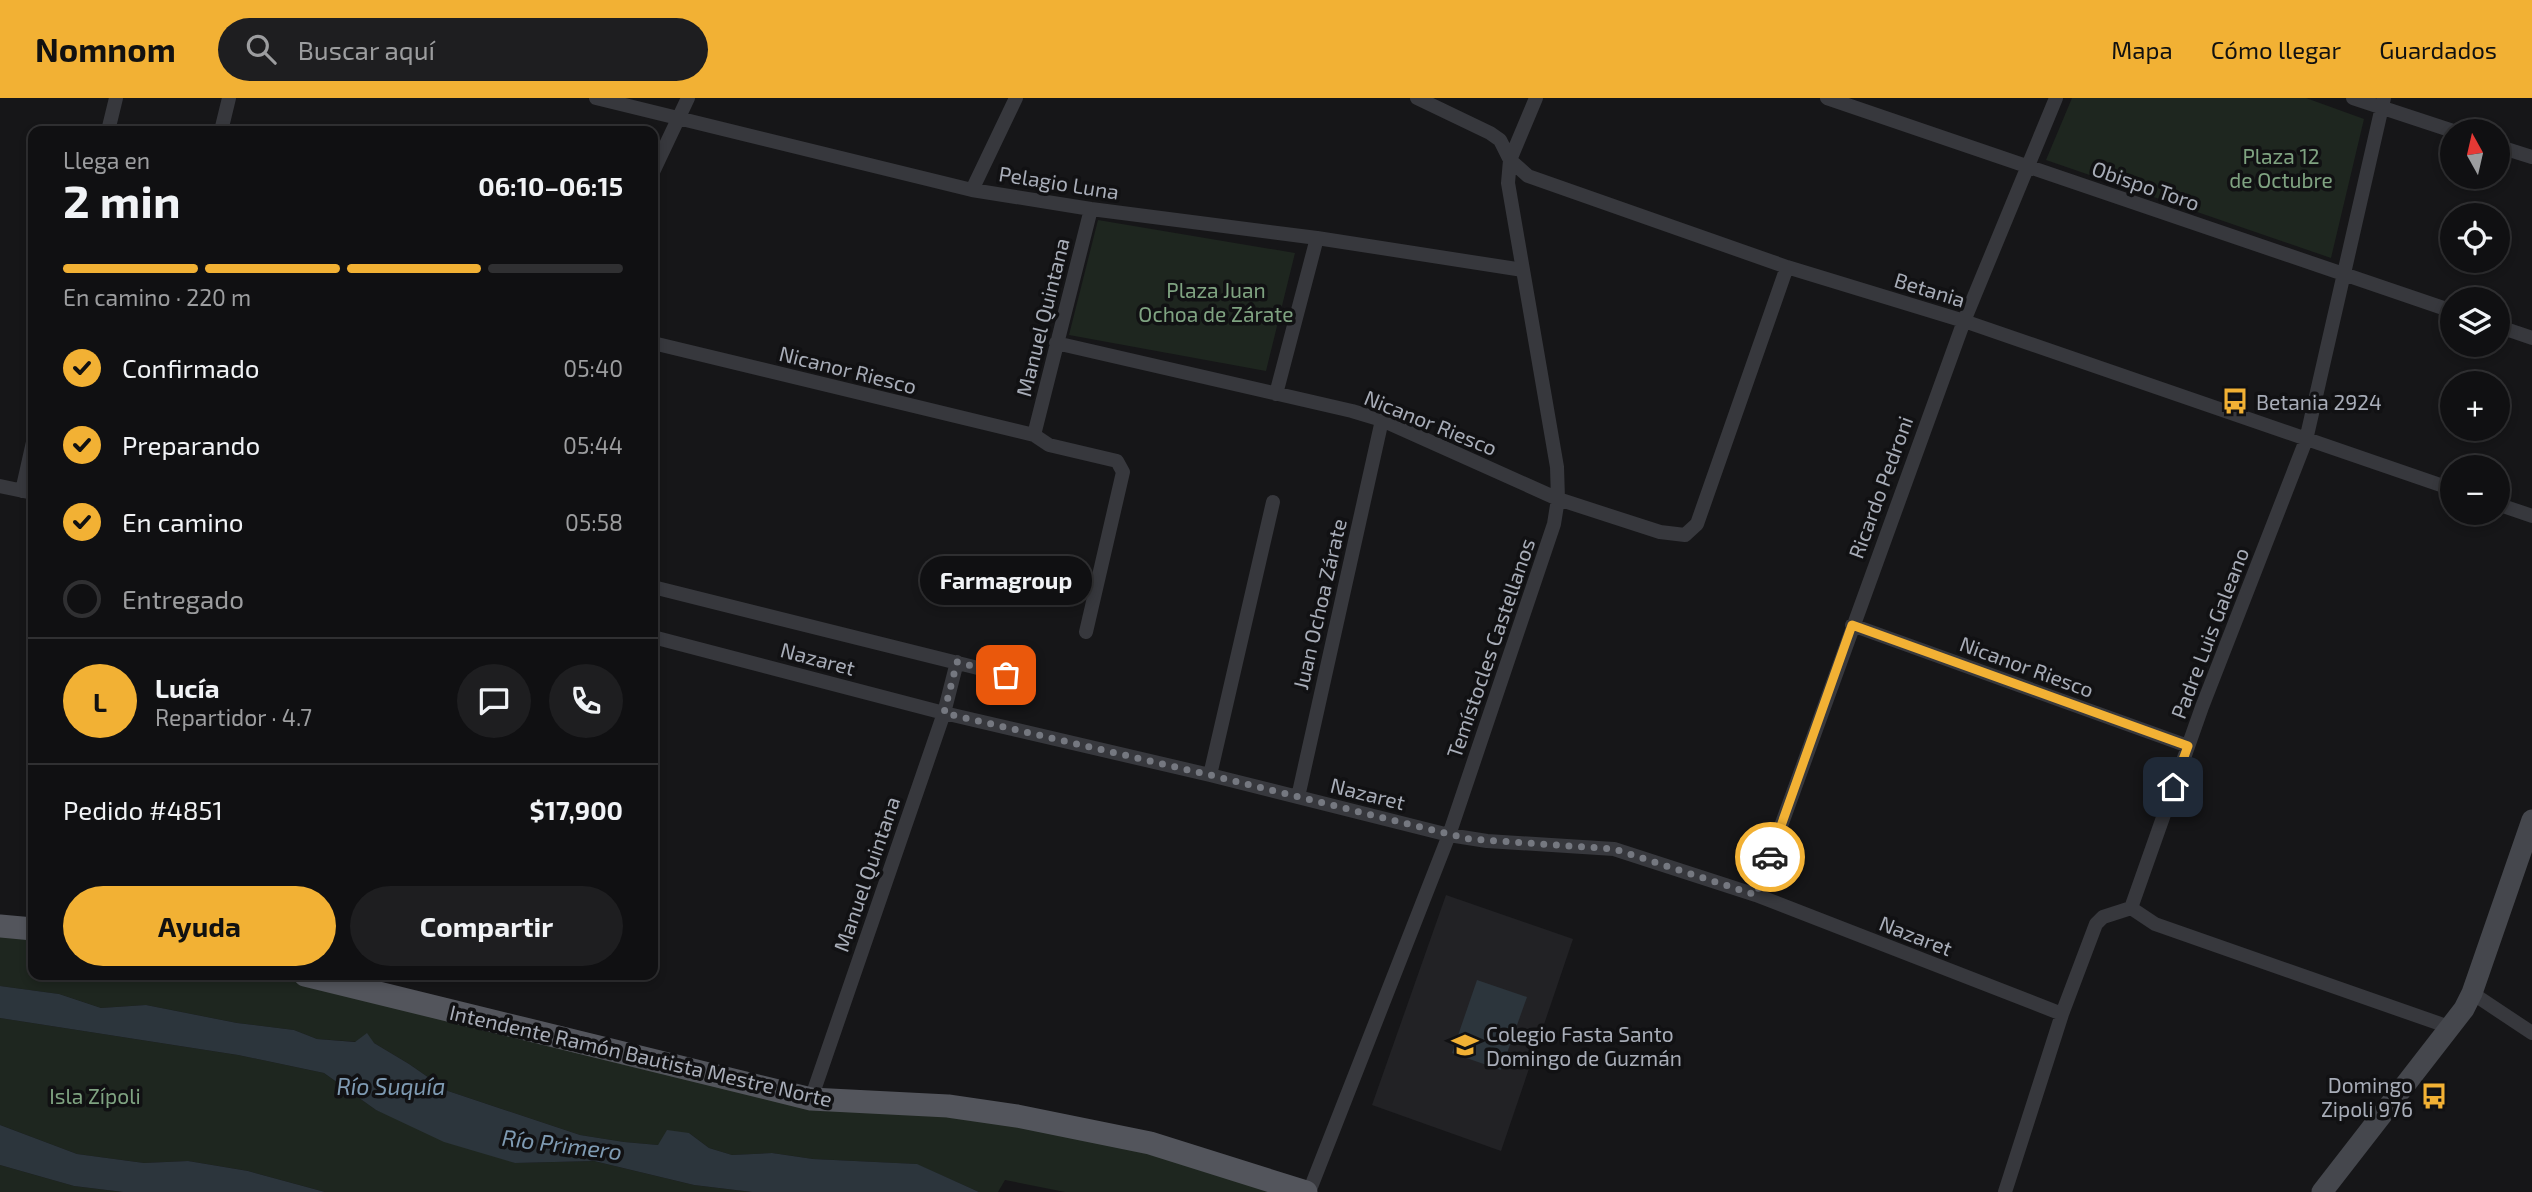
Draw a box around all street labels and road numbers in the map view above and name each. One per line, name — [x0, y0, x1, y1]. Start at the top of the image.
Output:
street label: Obispo Toro — [2089, 155, 2203, 215]
street label: Pelagio Luna — [997, 160, 1121, 204]
street label: Manuel Quintana — [1010, 235, 1075, 399]
street label: Betania — [1892, 266, 1968, 312]
street label: Nicanor Riesco — [777, 340, 919, 398]
street label: Nicanor Riesco — [1361, 384, 1501, 460]
street label: Ricardo Pedroni — [1843, 412, 1917, 562]
street label: Juan Ochoa Zárate — [1287, 516, 1351, 692]
street label: Temístocles Castellanos — [1441, 535, 1539, 761]
street label: Padre Luis Galeano — [2165, 544, 2253, 722]
street label: Nicanor Riesco — [1957, 630, 2097, 702]
street label: Nazaret — [778, 636, 858, 680]
street label: Nazaret — [1328, 772, 1408, 814]
street label: Manuel Quintana — [828, 793, 905, 955]
street label: Nazaret — [1876, 910, 1956, 960]
street label: Intendente Ramón Bautista Mestre Norte — [447, 999, 835, 1111]

